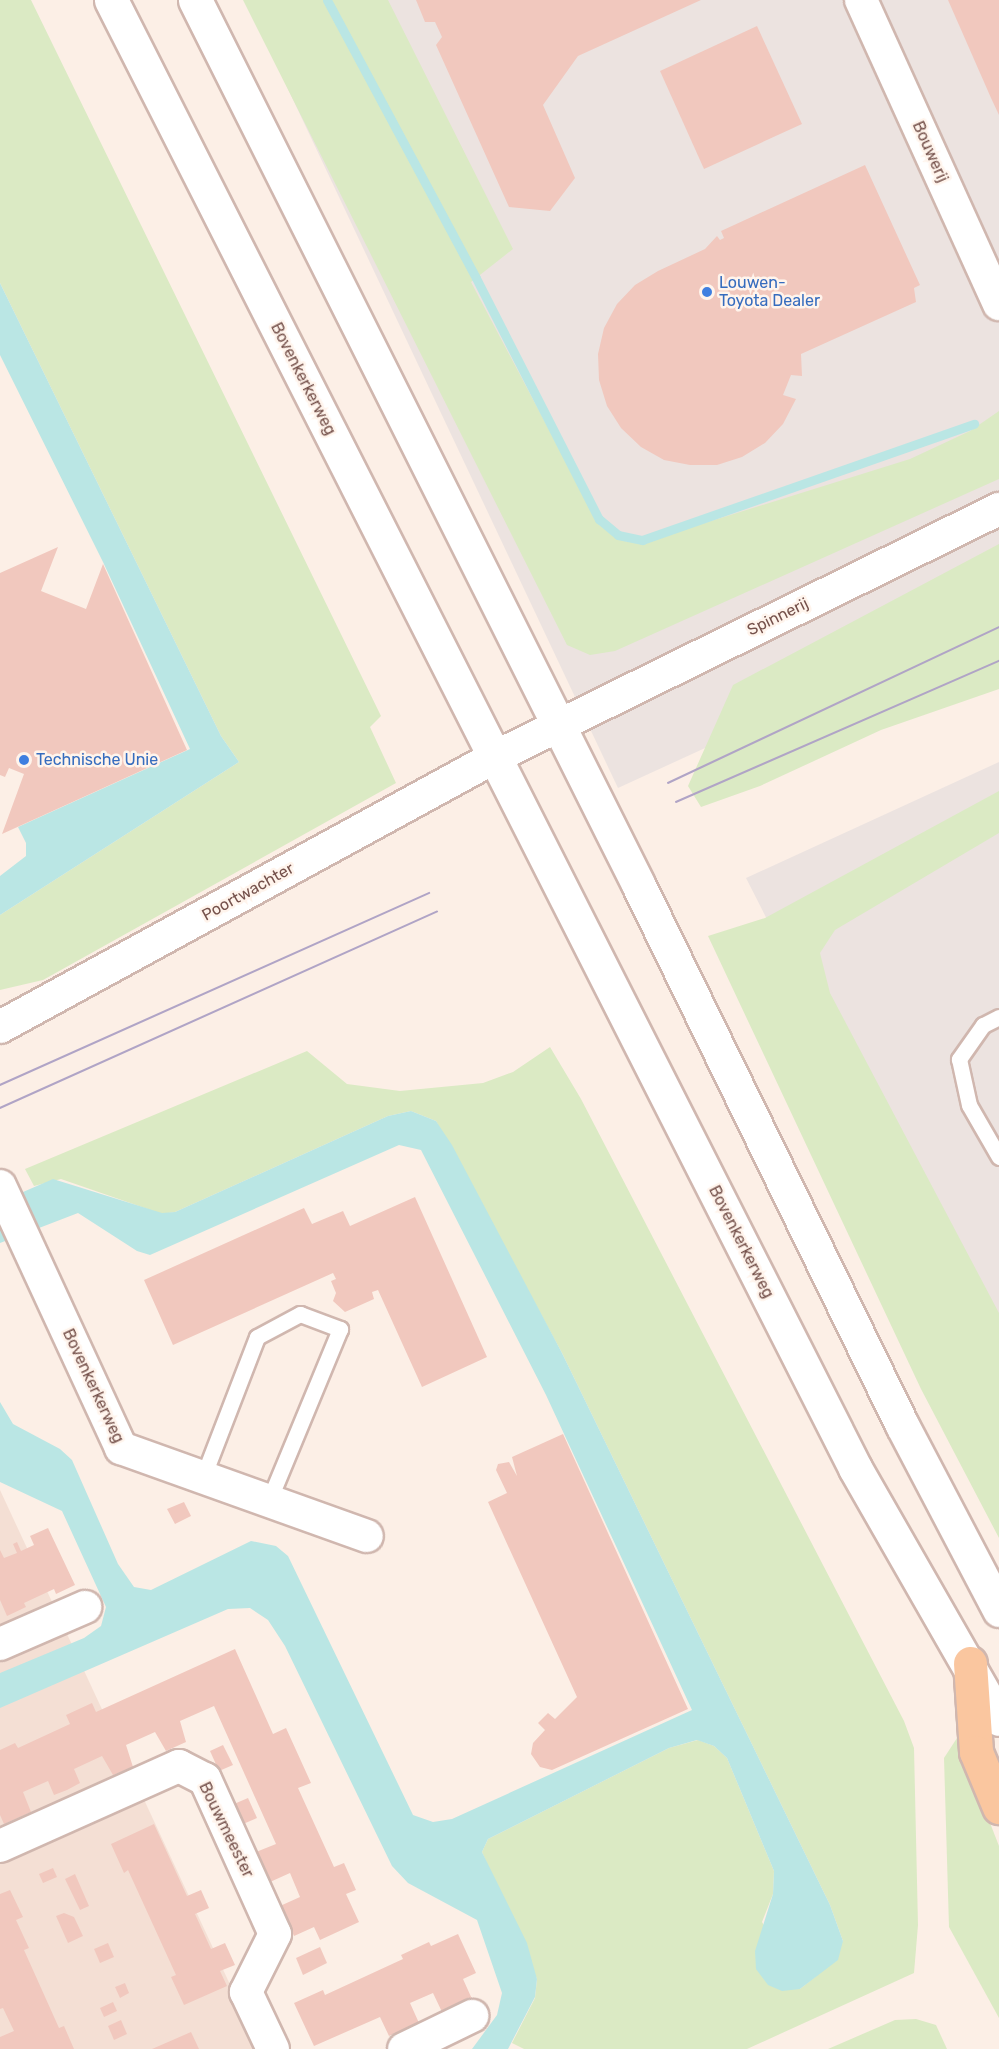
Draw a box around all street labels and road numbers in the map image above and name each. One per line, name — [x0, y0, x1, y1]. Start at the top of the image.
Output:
street label: Bouwerij — [908, 118, 952, 186]
street label: Bovenkerkerweg — [266, 320, 340, 438]
street label: Spinnerij — [744, 594, 812, 640]
street label: Poortwachter — [199, 859, 297, 925]
street label: Bovenkerkerweg — [704, 1183, 778, 1301]
street label: Bovenkerkerweg — [58, 1326, 128, 1446]
street label: Bouwmeester — [195, 1779, 257, 1881]

